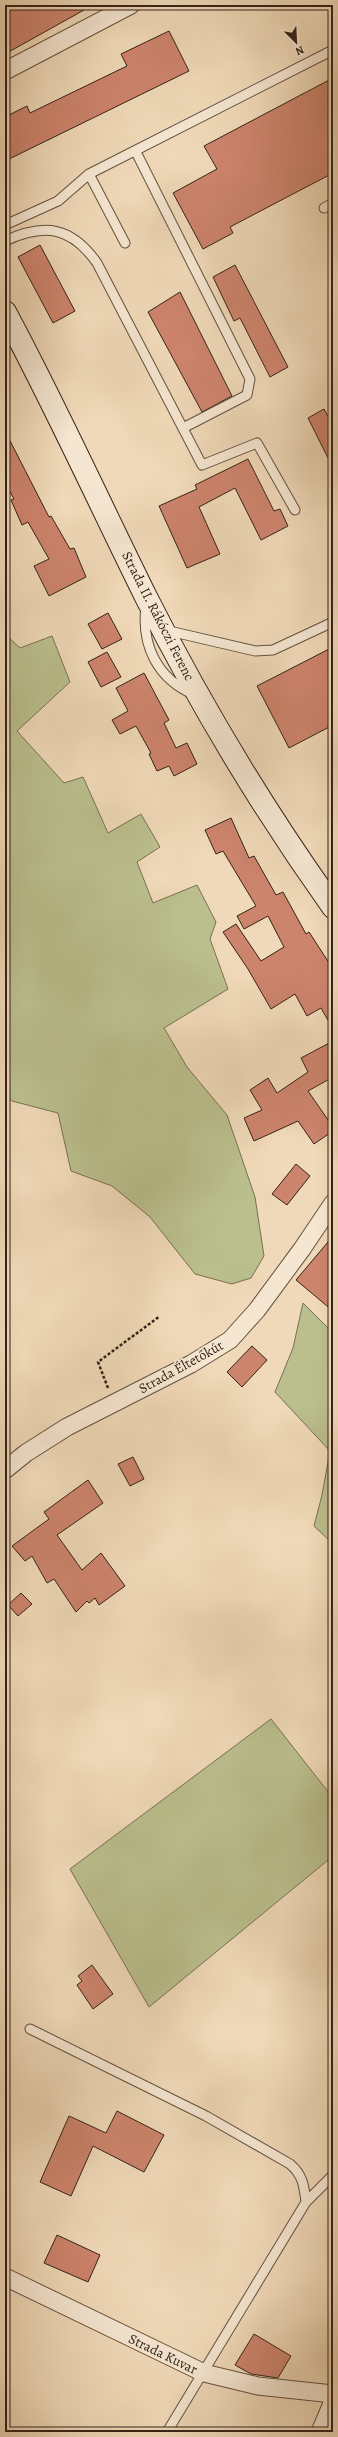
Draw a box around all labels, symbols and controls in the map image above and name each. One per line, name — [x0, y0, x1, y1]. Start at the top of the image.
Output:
north arrow — [276, 22, 316, 62]
text: N — [293, 42, 307, 59]
street label: Strada II. Rákóczi Ferenc — [117, 548, 199, 684]
street label: Strada Éltetőkút — [135, 1336, 227, 1398]
street label: Strada Kuvar — [125, 2329, 201, 2379]

